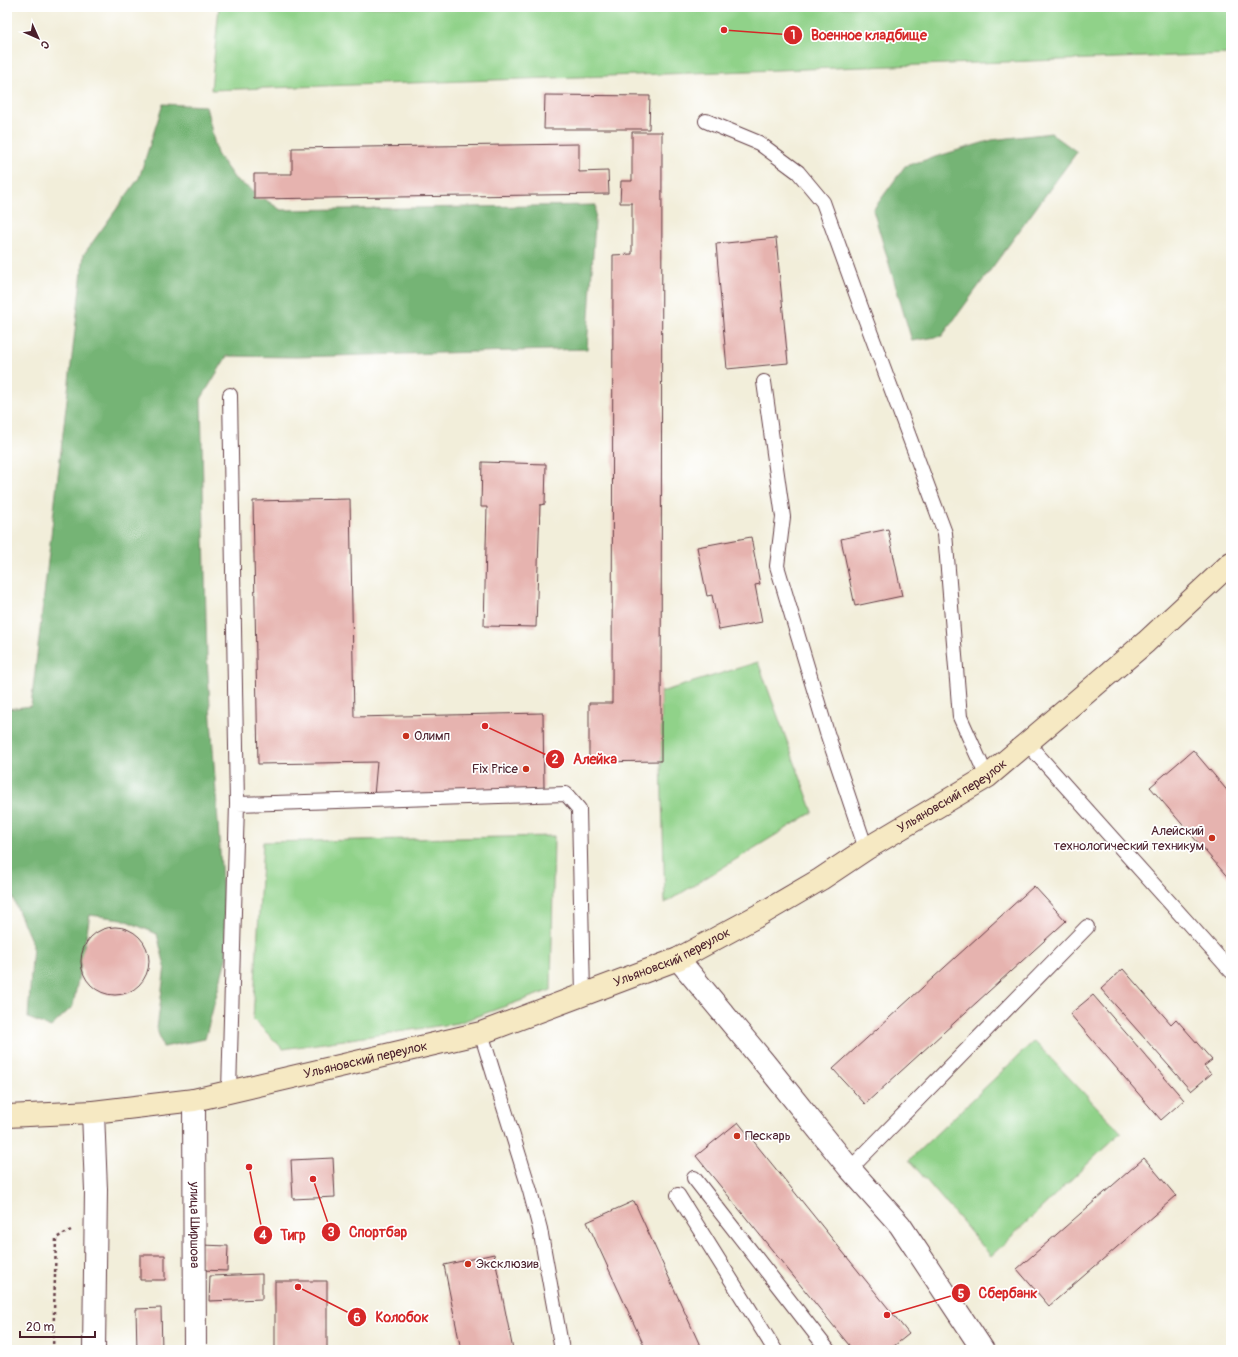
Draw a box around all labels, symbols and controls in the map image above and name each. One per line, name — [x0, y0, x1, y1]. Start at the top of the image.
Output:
north arrow — [18, 18, 58, 58]
callout: Военное кладбище — [783, 22, 935, 48]
text: Военное кладбище — [811, 27, 928, 44]
text: 1 — [791, 28, 795, 43]
text: С — [38, 38, 52, 52]
place label: Олимп — [414, 728, 450, 744]
marker: Олимп — [401, 731, 411, 741]
callout: Алейка — [545, 746, 625, 772]
text: Алейка — [573, 751, 617, 768]
text: 2 — [552, 752, 559, 767]
street label: Ульяновский переулок — [894, 755, 1010, 837]
place label: Fix Price — [472, 761, 519, 777]
marker: Fix Price — [521, 764, 531, 774]
place label: Алейский технологический техникум — [1053, 823, 1204, 854]
marker: Алейский технологический техникум — [1207, 833, 1217, 843]
street label: Ульяновский переулок — [611, 924, 733, 990]
street label: Ульяновский переулок — [302, 1038, 429, 1082]
place label: Пескарь — [745, 1128, 791, 1144]
marker: Пескарь — [732, 1131, 742, 1141]
street label: улица Ширшова — [186, 1181, 203, 1268]
callout: Спортбар — [321, 1219, 415, 1245]
callout: Тигр — [253, 1222, 314, 1248]
text: Спортбар — [349, 1224, 407, 1241]
text: 3 — [328, 1225, 335, 1240]
text: Тигр — [279, 1227, 306, 1244]
text: 4 — [259, 1228, 267, 1243]
place label: Эксклюзив — [476, 1256, 539, 1272]
marker: Эксклюзив — [463, 1259, 473, 1269]
callout: Сбербанк — [951, 1280, 1046, 1306]
text: Сбербанк — [979, 1285, 1037, 1302]
text: 5 — [958, 1287, 965, 1302]
callout: Колобок — [347, 1304, 436, 1330]
text: Колобок — [375, 1309, 429, 1326]
text: 6 — [354, 1311, 361, 1326]
scale bar — [20, 1313, 95, 1339]
text: 20 m — [26, 1320, 55, 1335]

